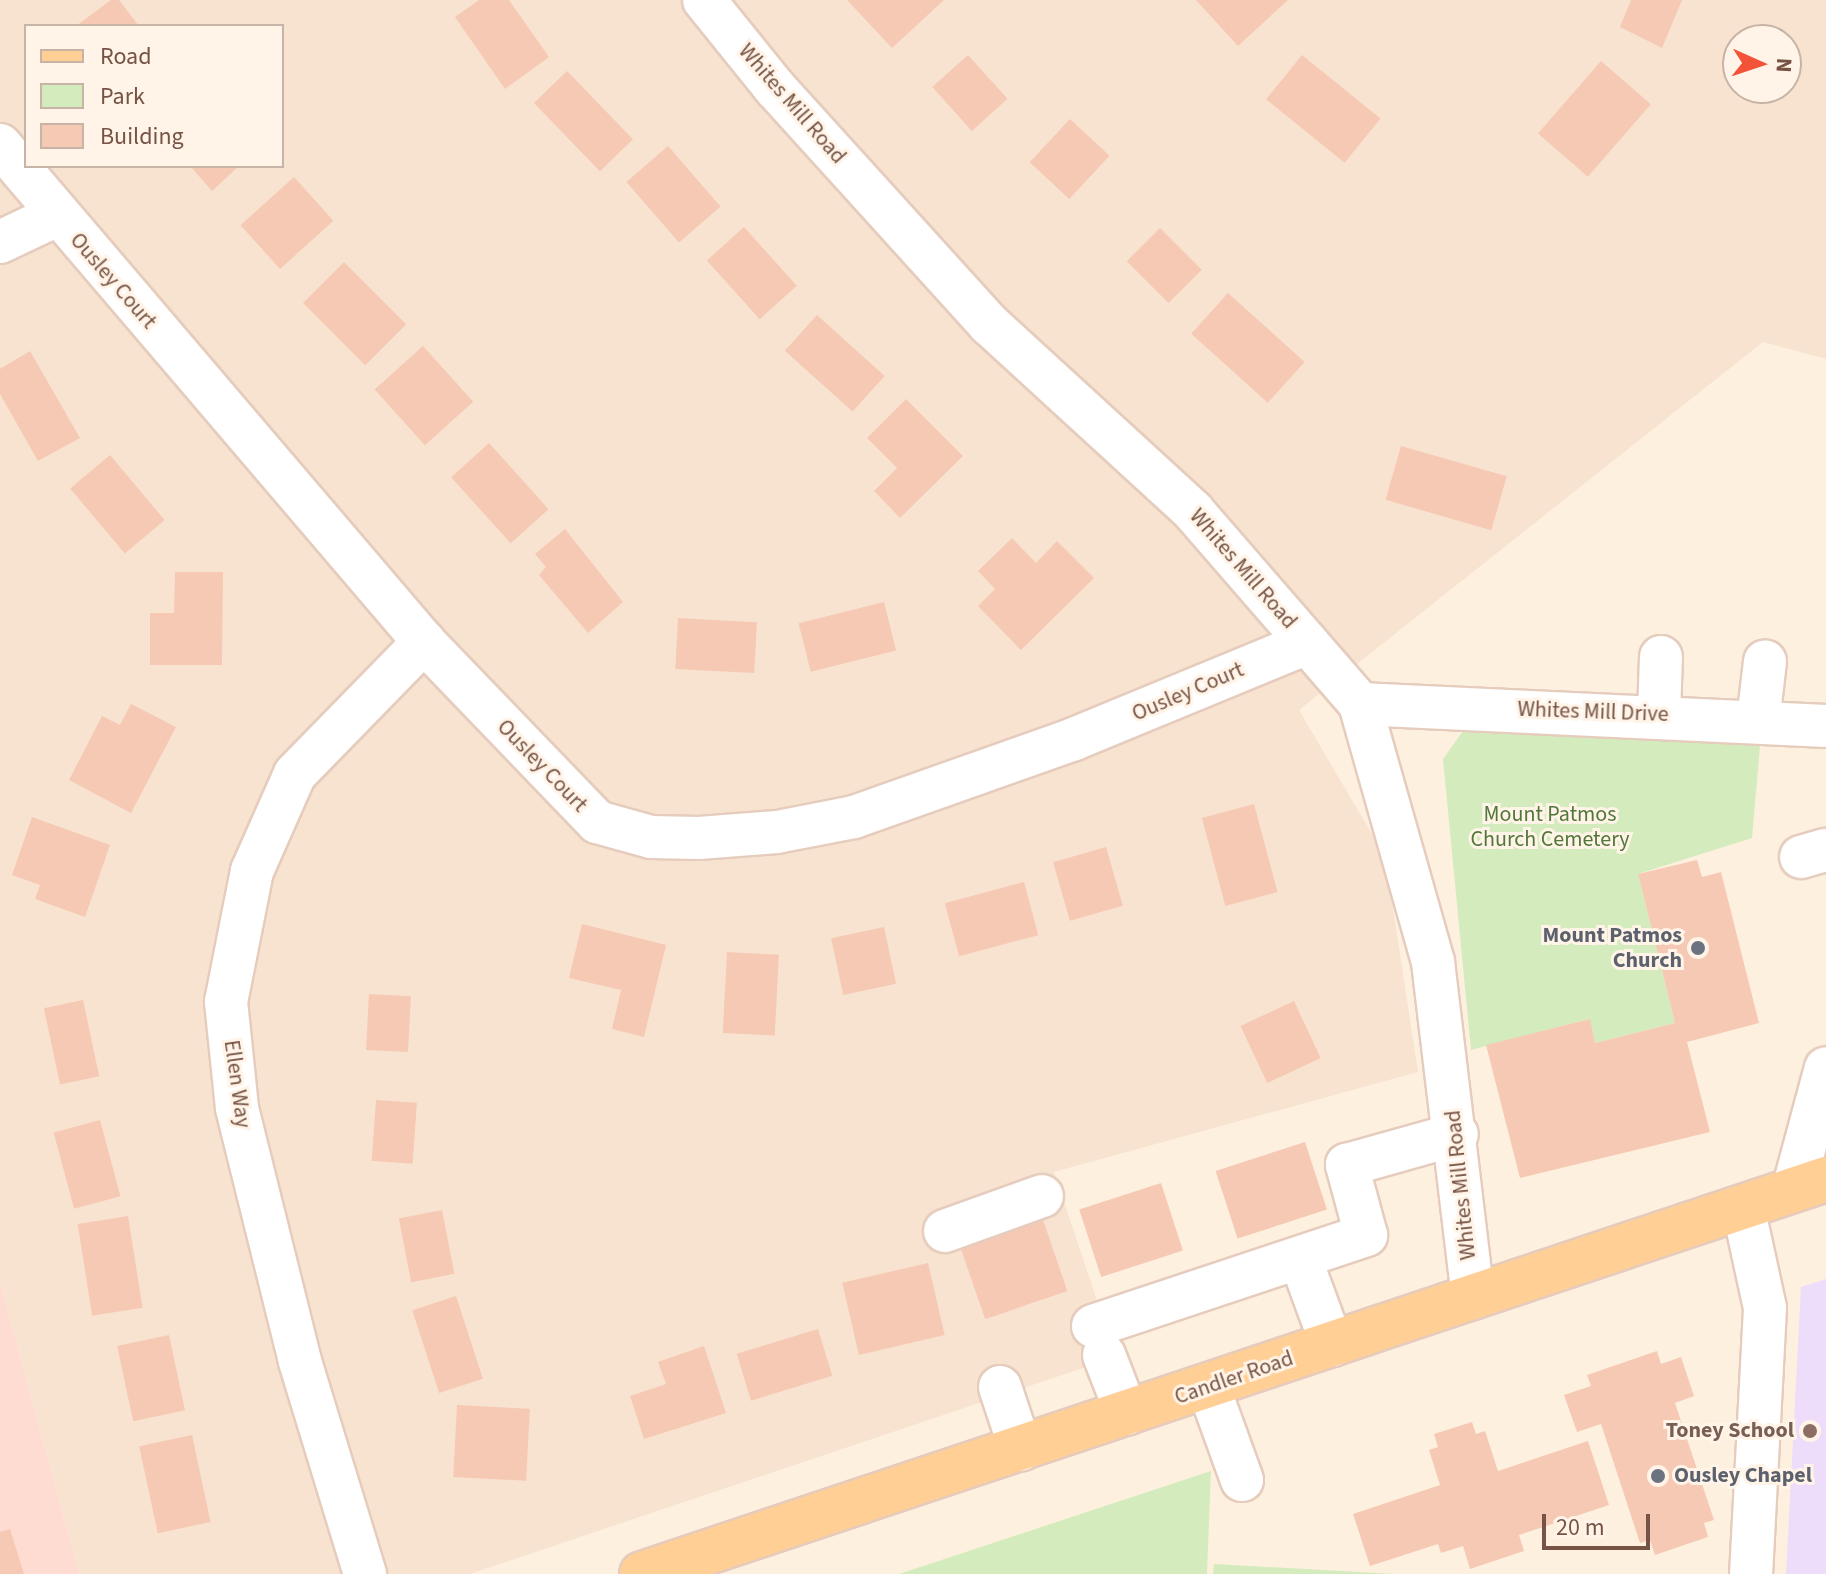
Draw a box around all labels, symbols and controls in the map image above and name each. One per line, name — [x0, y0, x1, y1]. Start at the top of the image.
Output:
legend — [24, 24, 284, 168]
north arrow — [1722, 24, 1802, 104]
text: Road — [100, 39, 152, 74]
street label: Whites Mill Road — [733, 39, 851, 169]
text: N — [1768, 57, 1800, 73]
text: Park — [100, 79, 145, 114]
text: Building — [100, 119, 184, 154]
street label: Ousley Court — [64, 228, 162, 334]
street label: Whites Mill Road — [1184, 504, 1302, 634]
street label: Ousley Court — [1128, 657, 1248, 727]
street label: Whites Mill Drive — [1517, 696, 1669, 728]
street label: Ousley Court — [491, 714, 593, 818]
park label: Mount Patmos Church Cemetery — [1470, 801, 1630, 852]
place label: Mount Patmos Church — [1542, 922, 1682, 974]
marker: Mount Patmos Church — [1689, 939, 1707, 957]
street label: Ellen Way — [218, 1038, 256, 1130]
street label: Whites Mill Road — [1440, 1109, 1482, 1261]
street label: Candler Road — [1171, 1345, 1297, 1411]
place label: Toney School — [1666, 1418, 1794, 1444]
marker: Toney School — [1801, 1422, 1819, 1440]
place label: Ousley Chapel — [1674, 1463, 1812, 1489]
marker: Ousley Chapel — [1649, 1467, 1667, 1485]
scale bar — [1546, 1498, 1654, 1548]
text: 20 m — [1556, 1510, 1605, 1545]

